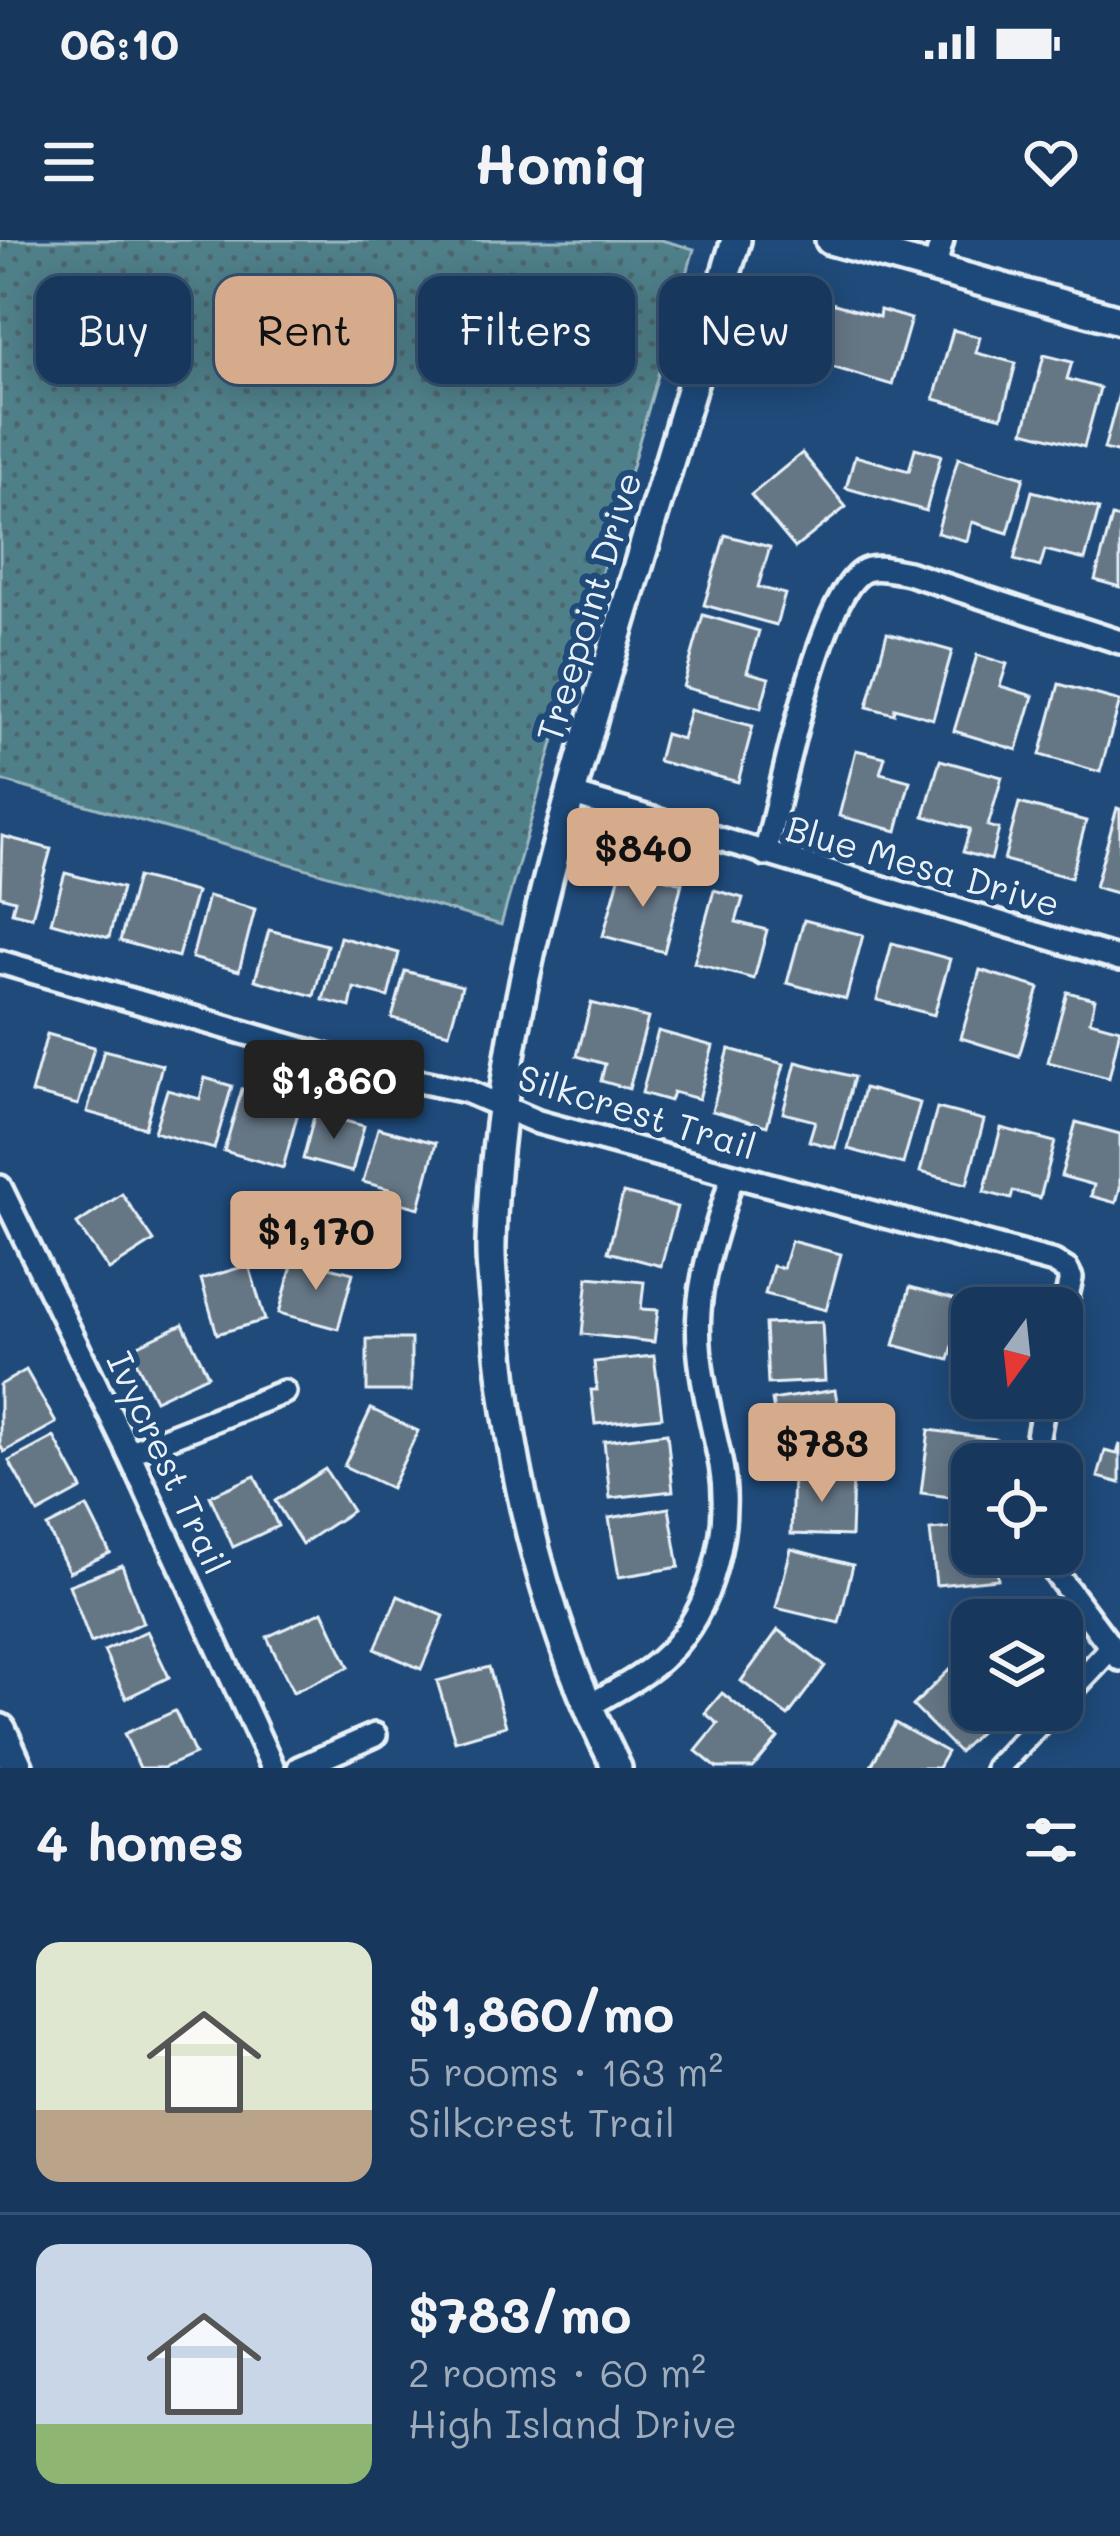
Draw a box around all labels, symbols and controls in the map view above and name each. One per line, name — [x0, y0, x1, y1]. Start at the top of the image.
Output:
text: 06:10 — [60, 13, 179, 71]
text: Homiq — [474, 127, 646, 198]
icon: menu — [36, 129, 102, 195]
icon: heart — [1018, 129, 1084, 195]
chip: Buy — [36, 276, 191, 384]
chip: Rent — [215, 276, 394, 384]
chip: Filters — [418, 276, 635, 384]
chip: New — [659, 276, 832, 384]
street label: Treepoint Drive — [524, 466, 651, 747]
street label: Blue Mesa Drive — [781, 803, 1066, 926]
pin: $840 — [572, 808, 714, 910]
text: $840 — [594, 821, 692, 872]
pin: $1,860 — [236, 1040, 432, 1142]
street label: Silkcrest Trail — [513, 1052, 762, 1169]
text: $1,860 — [271, 1053, 397, 1104]
pin: $1,170 — [218, 1191, 414, 1293]
text: $1,170 — [257, 1204, 375, 1255]
north arrow — [951, 1287, 1083, 1419]
map controls — [951, 1287, 1083, 1731]
street label: Ivycrest Trail — [96, 1343, 241, 1582]
pin: $783 — [751, 1403, 893, 1505]
text: $783 — [775, 1416, 869, 1467]
button: locate — [951, 1443, 1083, 1575]
button: layers — [951, 1599, 1083, 1731]
text: 4 homes — [36, 1807, 244, 1874]
icon: filters — [1018, 1807, 1084, 1873]
text: $1,860/mo — [408, 1978, 674, 2045]
icon: home — [132, 1990, 276, 2134]
text: 5 rooms · 163 m² — [408, 2045, 723, 2096]
text: Silkcrest Trail — [408, 2096, 675, 2147]
text: $783/mo — [408, 2279, 631, 2346]
icon: home — [132, 2292, 276, 2436]
text: 2 rooms · 60 m² — [408, 2346, 706, 2397]
text: High Island Drive — [408, 2397, 737, 2448]

